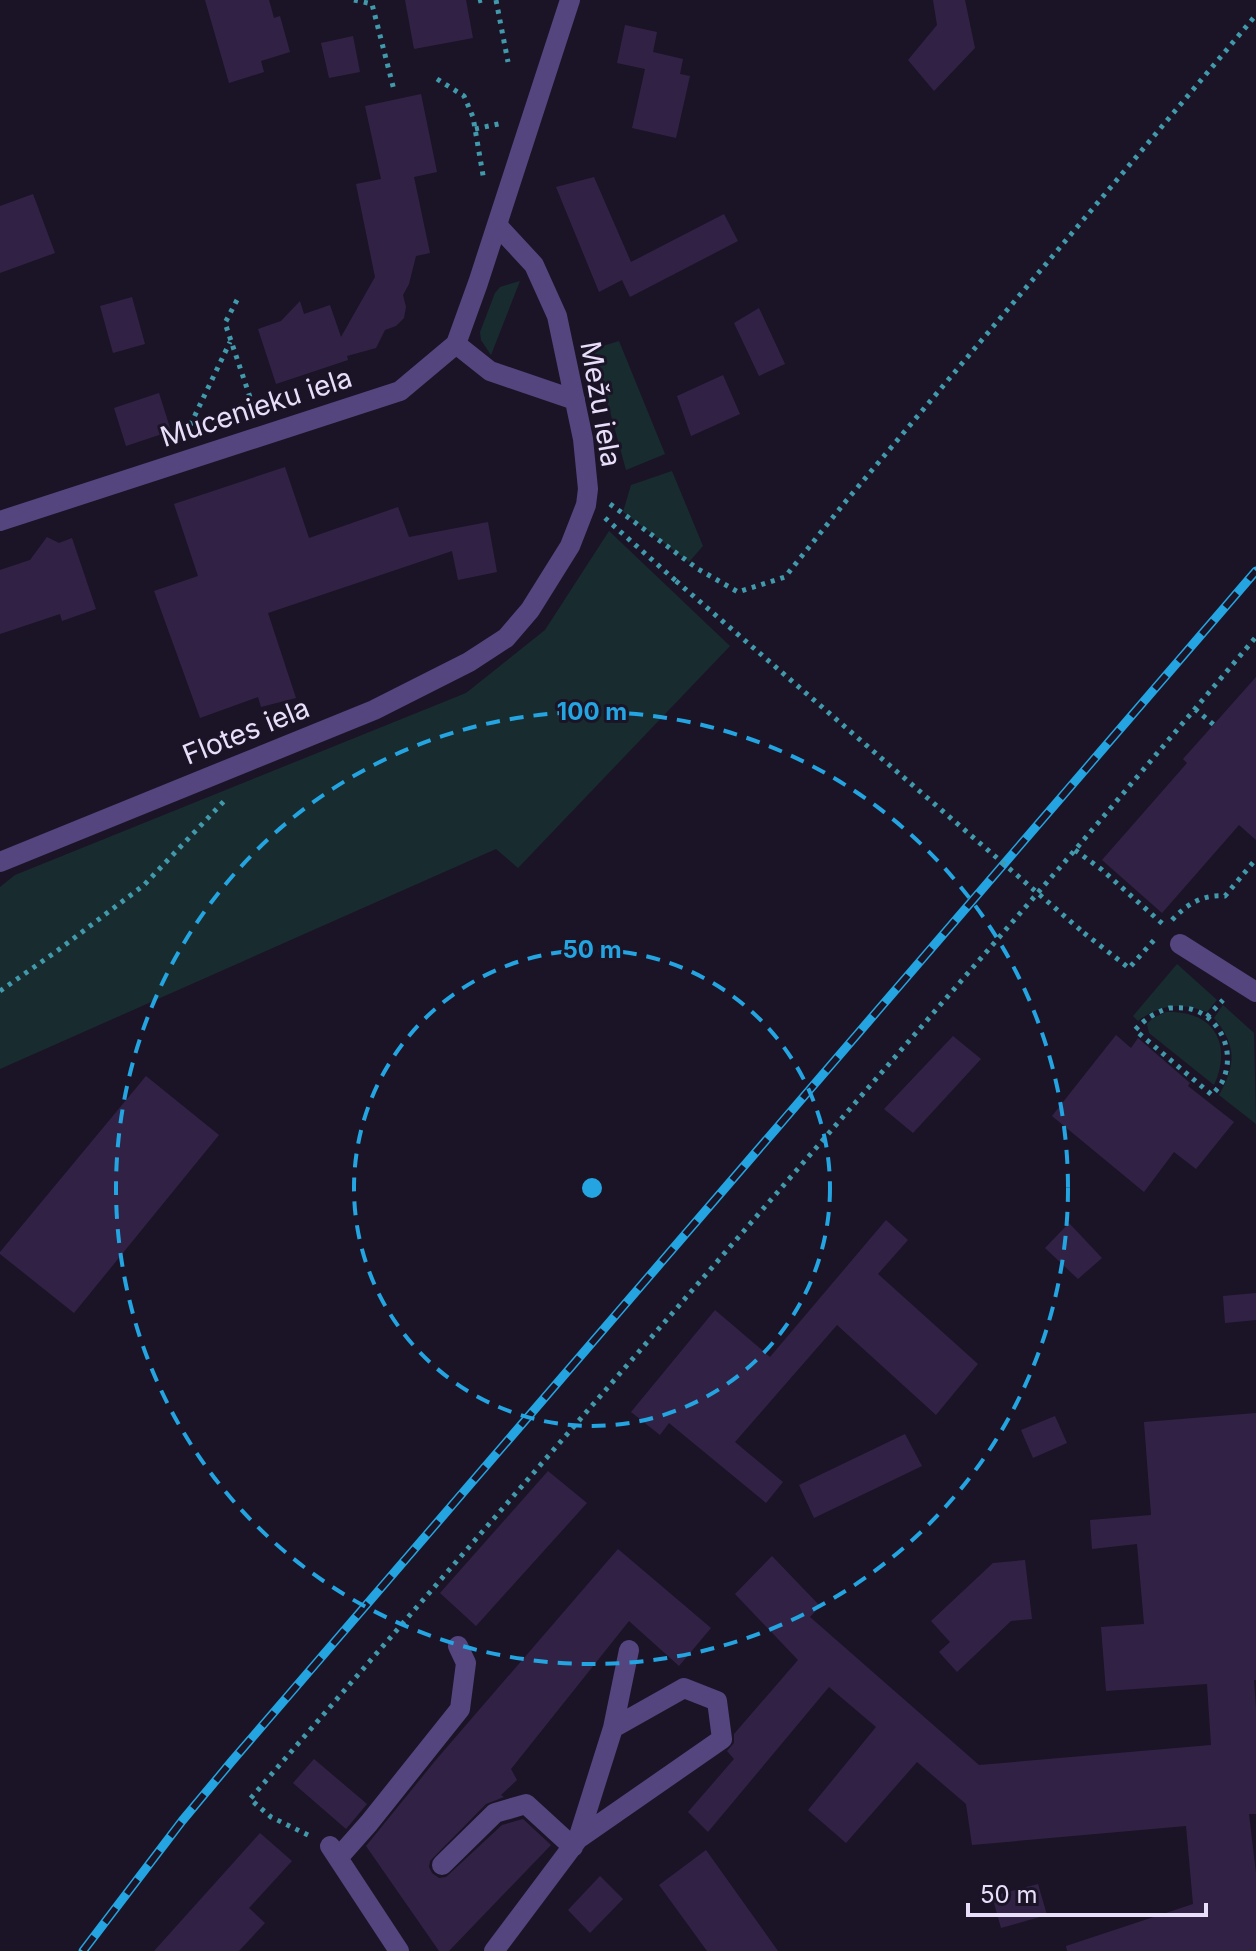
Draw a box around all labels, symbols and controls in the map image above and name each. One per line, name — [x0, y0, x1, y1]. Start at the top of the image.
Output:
street label: Mežu iela — [573, 339, 629, 469]
street label: Mucenieku iela — [156, 360, 356, 454]
street label: Flotes iela — [178, 690, 314, 772]
text: 100 m — [557, 697, 627, 726]
text: 50 m — [562, 935, 622, 964]
centre of rings — [578, 1174, 606, 1202]
scale bar — [968, 1867, 1206, 1917]
text: 50 m — [980, 1880, 1038, 1909]

